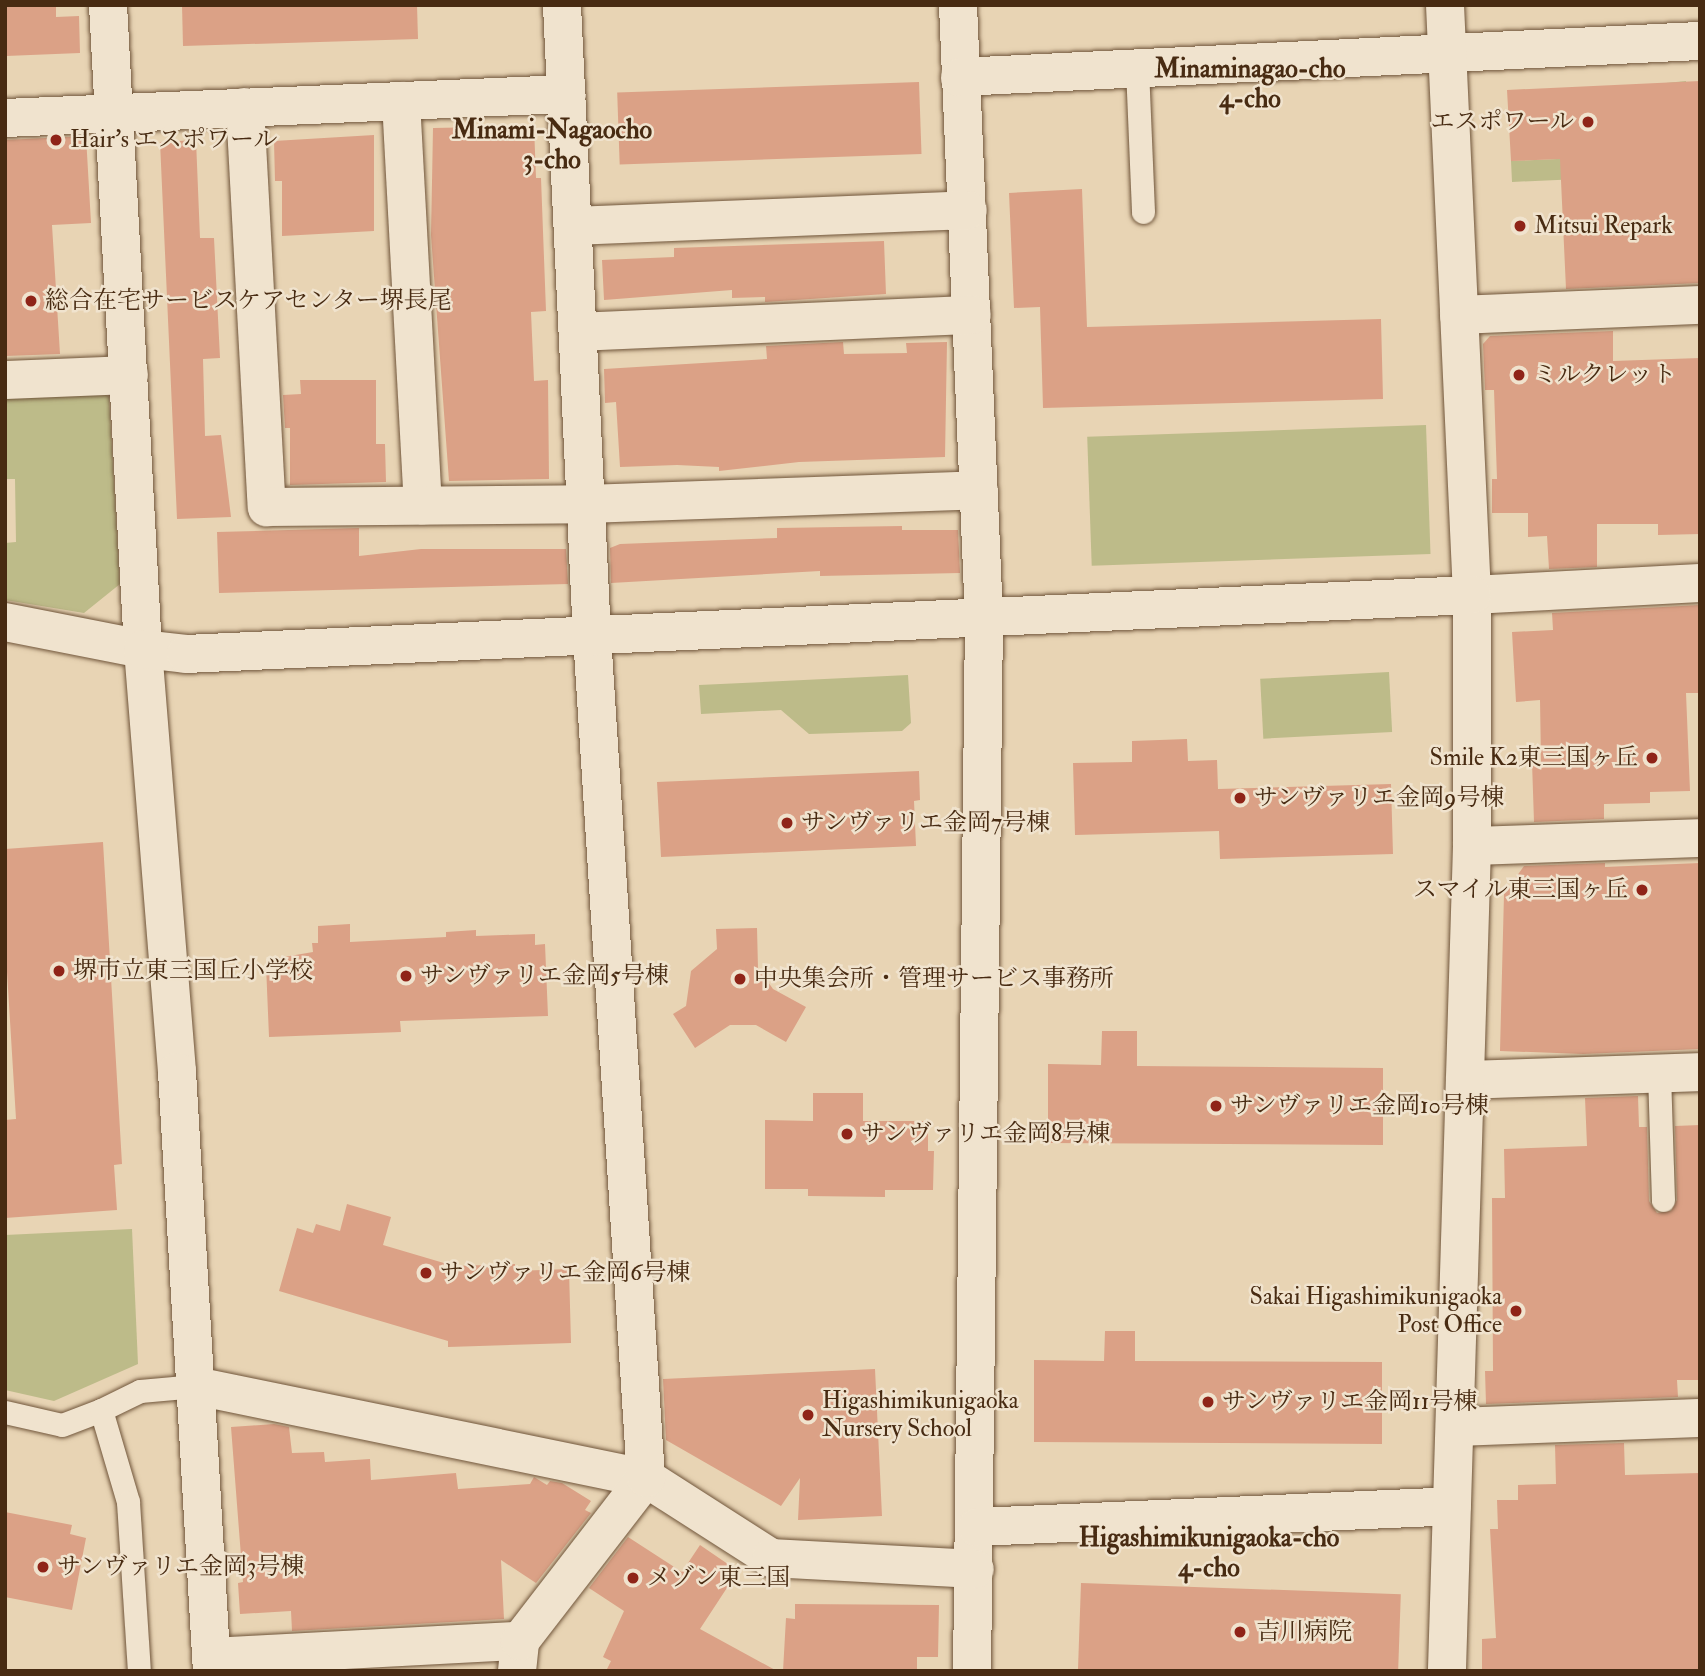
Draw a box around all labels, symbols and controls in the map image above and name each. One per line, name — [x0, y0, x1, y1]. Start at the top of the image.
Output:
district label: Minaminagao-cho 4-cho — [1155, 54, 1345, 116]
place label: エスポワール — [1430, 108, 1574, 136]
marker: エスポワール — [1580, 114, 1596, 130]
district label: Minami-Nagaocho 3-cho — [452, 115, 652, 176]
place label: Hair's エスポワール — [70, 126, 278, 154]
marker: Hair's エスポワール — [48, 132, 64, 148]
place label: Mitsui Repark — [1534, 212, 1673, 240]
marker: Mitsui Repark — [1512, 218, 1528, 234]
place label: 総合在宅サービスケアセンター堺長尾 — [45, 287, 453, 315]
marker: 総合在宅サービスケアセンター堺長尾 — [23, 293, 39, 309]
place label: ミルクレット — [1533, 361, 1677, 389]
marker: ミルクレット — [1511, 367, 1527, 383]
place label: Smile K2東三国ヶ丘 — [1430, 744, 1638, 772]
marker: Smile K2東三国ヶ丘 — [1644, 750, 1660, 766]
place label: サンヴァリエ金岡9号棟 — [1254, 784, 1506, 812]
marker: サンヴァリエ金岡9号棟 — [1232, 790, 1248, 806]
place label: サンヴァリエ金岡7号棟 — [801, 809, 1052, 837]
marker: サンヴァリエ金岡7号棟 — [779, 815, 795, 831]
place label: スマイル東三国ヶ丘 — [1412, 876, 1628, 904]
marker: スマイル東三国ヶ丘 — [1634, 882, 1650, 898]
place label: 堺市立東三国丘小学校 — [73, 957, 313, 985]
place label: サンヴァリエ金岡5号棟 — [420, 962, 671, 990]
marker: 堺市立東三国丘小学校 — [51, 963, 67, 979]
place label: 中央集会所・管理サービス事務所 — [754, 965, 1114, 993]
marker: サンヴァリエ金岡5号棟 — [398, 968, 414, 984]
marker: 中央集会所・管理サービス事務所 — [732, 971, 748, 987]
place label: サンヴァリエ金岡10号棟 — [1230, 1092, 1491, 1120]
marker: サンヴァリエ金岡10号棟 — [1208, 1098, 1224, 1114]
place label: サンヴァリエ金岡8号棟 — [861, 1120, 1112, 1148]
marker: サンヴァリエ金岡8号棟 — [839, 1126, 855, 1142]
place label: サンヴァリエ金岡6号棟 — [440, 1259, 692, 1287]
marker: サンヴァリエ金岡6号棟 — [418, 1265, 434, 1281]
place label: Sakai Higashimikunigaoka Post Office — [1250, 1283, 1502, 1339]
marker: Sakai Higashimikunigaoka Post Office — [1508, 1303, 1524, 1319]
place label: Higashimikunigaoka Nursery School — [822, 1387, 1019, 1443]
place label: サンヴァリエ金岡11号棟 — [1222, 1388, 1479, 1416]
marker: サンヴァリエ金岡11号棟 — [1200, 1394, 1216, 1410]
marker: Higashimikunigaoka Nursery School — [800, 1407, 816, 1423]
district label: Higashimikunigaoka-cho 4-cho — [1079, 1523, 1339, 1584]
place label: サンヴァリエ金岡3号棟 — [57, 1553, 306, 1581]
marker: サンヴァリエ金岡3号棟 — [35, 1559, 51, 1575]
place label: メゾン東三国 — [647, 1564, 791, 1592]
marker: メゾン東三国 — [625, 1570, 641, 1586]
place label: 吉川病院 — [1256, 1618, 1352, 1646]
marker: 吉川病院 — [1230, 1622, 1250, 1642]

